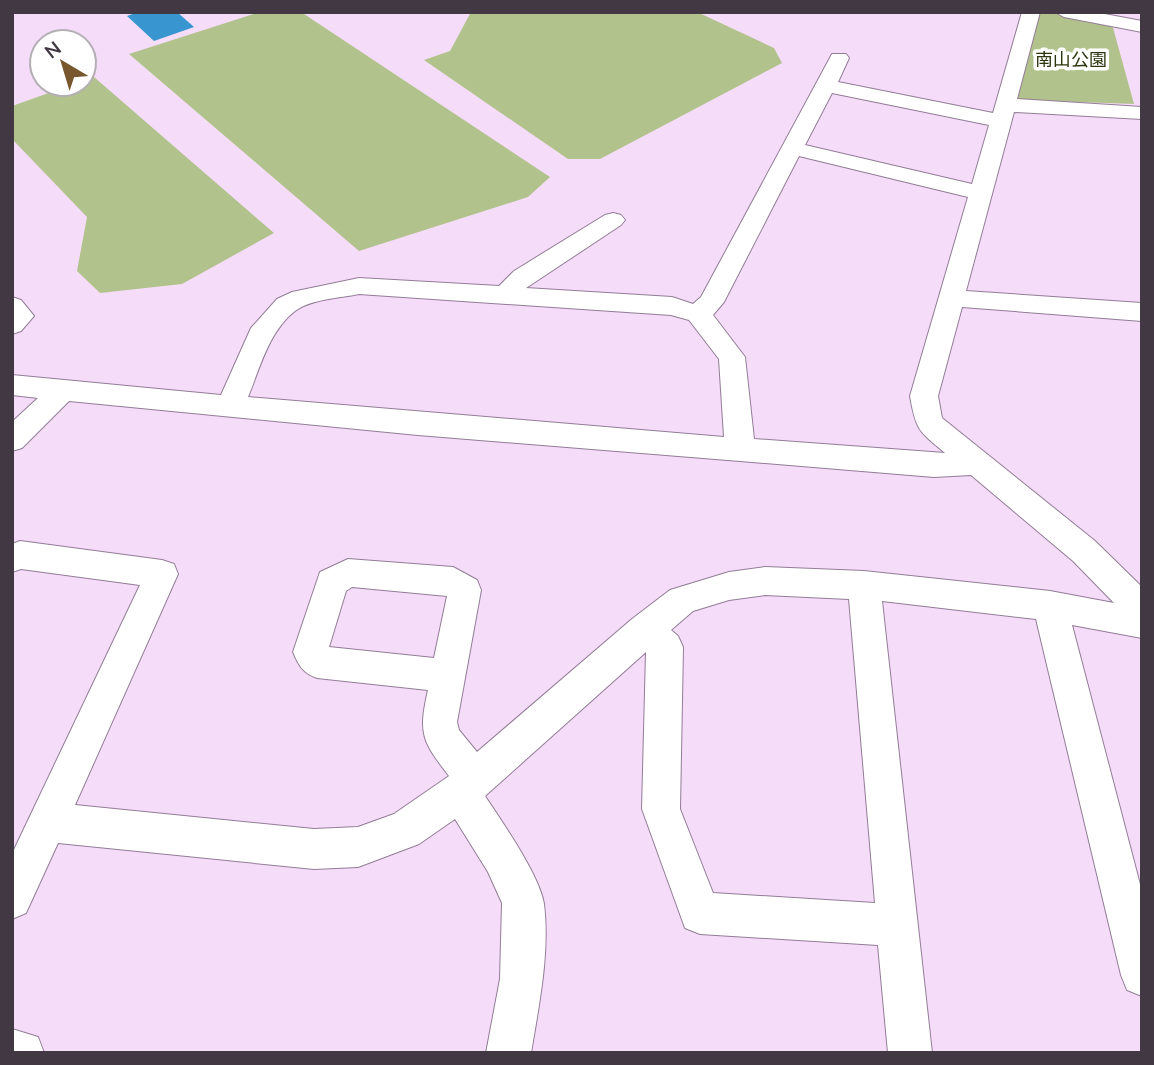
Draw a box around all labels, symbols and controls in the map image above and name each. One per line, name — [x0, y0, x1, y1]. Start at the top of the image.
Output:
north arrow — [28, 28, 98, 98]
text: N — [39, 36, 66, 63]
park label: 南山公園 — [1035, 48, 1107, 71]

